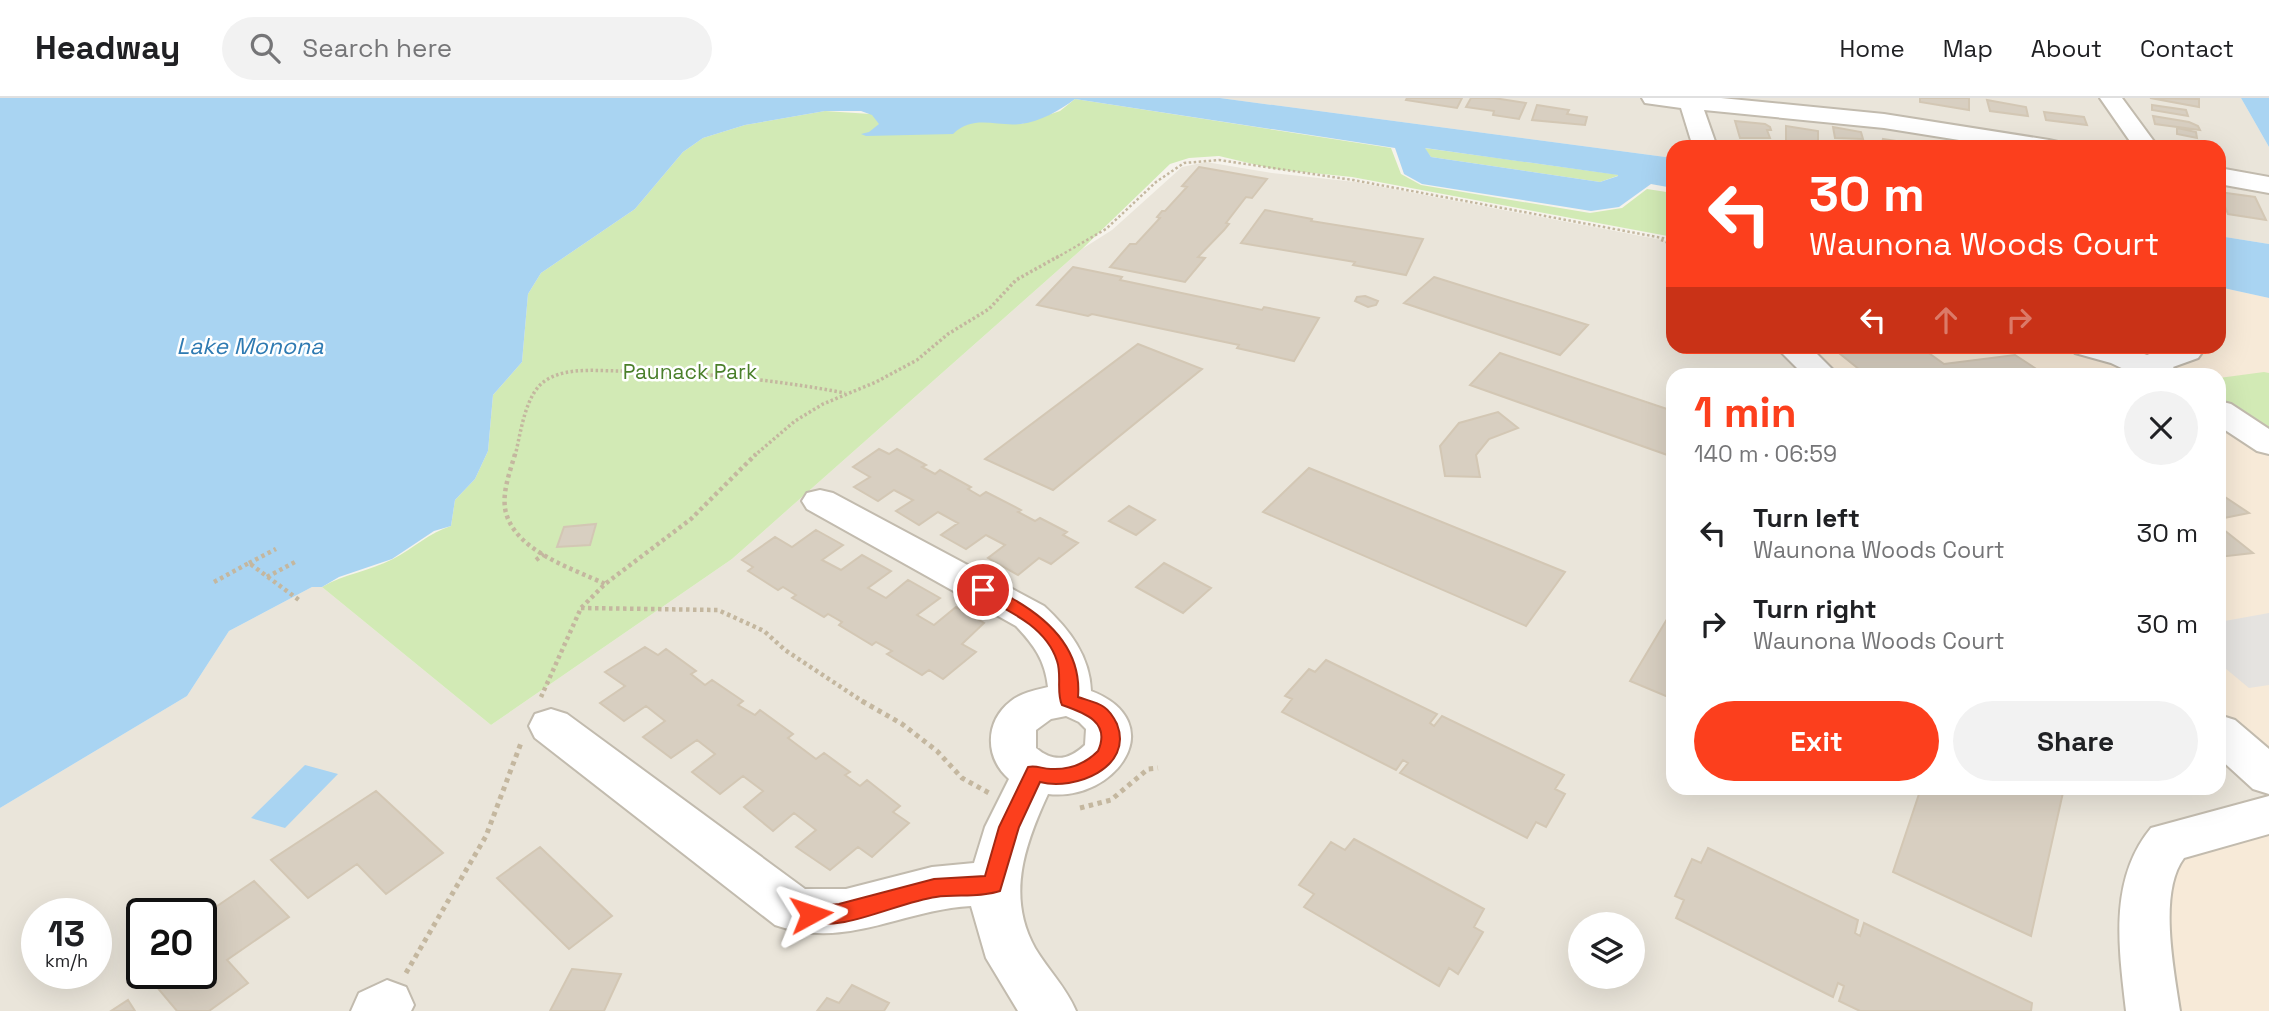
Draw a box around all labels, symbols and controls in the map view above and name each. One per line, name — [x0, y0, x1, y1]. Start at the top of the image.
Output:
search box — [222, 17, 712, 80]
text: Headway — [35, 27, 180, 69]
icon: search — [246, 29, 284, 67]
text: Search here — [302, 31, 452, 65]
text: Home — [1839, 33, 1905, 64]
text: Map — [1943, 33, 1993, 64]
text: About — [2031, 33, 2102, 64]
text: Contact — [2140, 33, 2234, 64]
text: 30 m — [1809, 163, 1925, 225]
icon: left — [1694, 168, 1785, 259]
text: Waunona Woods Court — [1809, 224, 2159, 264]
icon: left — [1854, 301, 1892, 339]
icon: ahead — [1927, 301, 1965, 339]
icon: right — [2000, 301, 2038, 339]
water label: Lake Monona — [177, 331, 324, 361]
park label: Paunack Park — [623, 358, 757, 385]
text: 1 min — [1694, 386, 1797, 439]
button: close — [2124, 391, 2198, 465]
text: 140 m · 06:59 — [1694, 439, 1837, 469]
text: Turn left — [1753, 501, 1860, 535]
icon: left — [1694, 514, 1732, 552]
text: 30 m — [2137, 516, 2198, 550]
text: Waunona Woods Court — [1753, 535, 2005, 565]
pin — [953, 560, 1013, 620]
icon: arrive — [964, 571, 1002, 609]
text: Turn right — [1753, 592, 1877, 626]
icon: right — [1694, 605, 1732, 643]
text: 30 m — [2137, 607, 2198, 641]
text: Waunona Woods Court — [1753, 626, 2005, 656]
button: Exit — [1694, 701, 1939, 781]
button: Share — [1953, 701, 2198, 781]
position arrow — [774, 877, 848, 951]
speed limit sign: 20 — [126, 898, 217, 989]
text: 13 — [48, 912, 85, 956]
map controls — [1568, 912, 1645, 989]
button: layers — [1568, 912, 1645, 989]
text: km/h — [45, 949, 88, 972]

